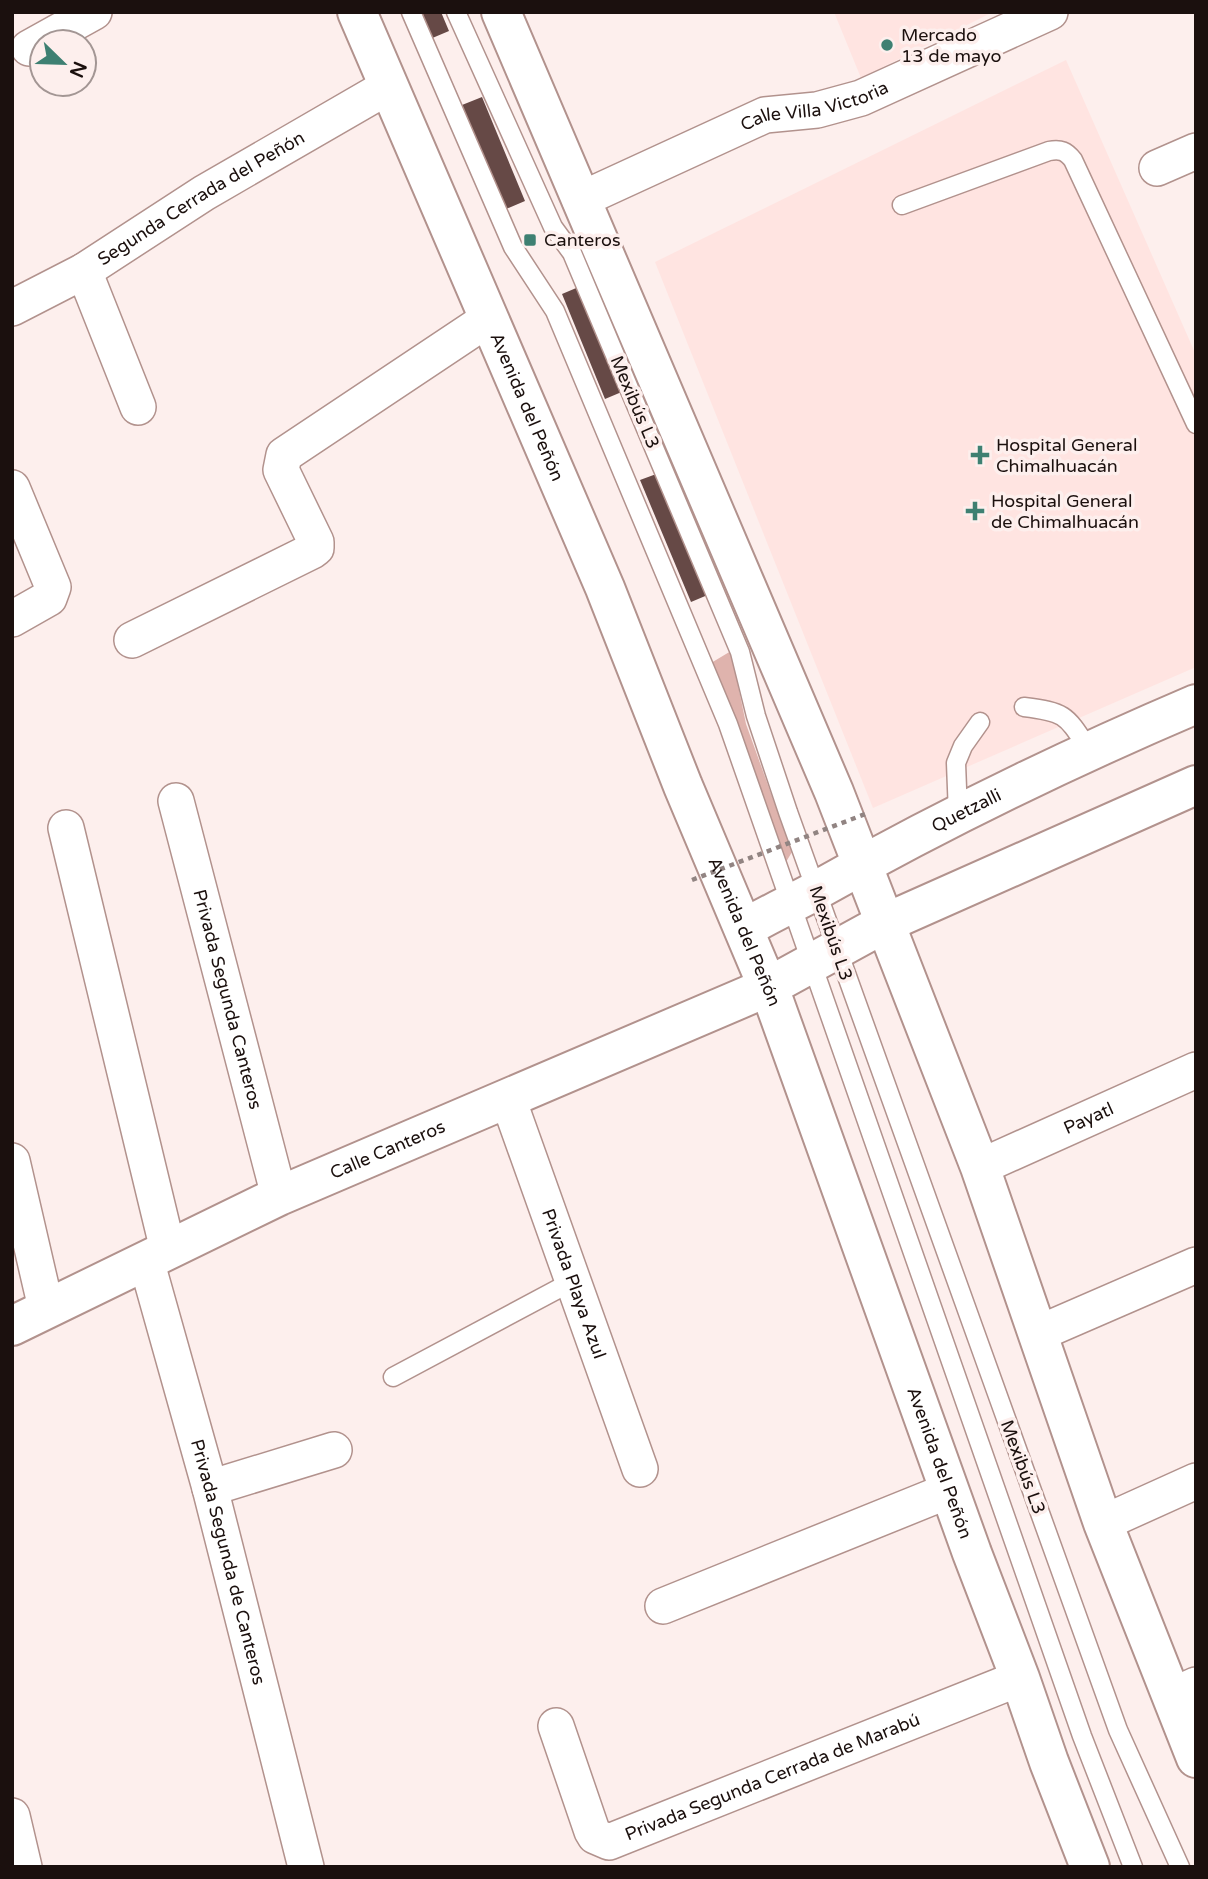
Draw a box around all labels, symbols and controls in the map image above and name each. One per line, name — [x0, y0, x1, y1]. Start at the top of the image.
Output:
place label: Mercado 13 de mayo — [901, 24, 1002, 67]
north arrow — [28, 28, 98, 98]
marker: Mercado 13 de mayo — [879, 37, 895, 53]
text: N — [65, 58, 91, 81]
street label: Calle Villa Victoria — [737, 76, 892, 136]
street label: Segunda Cerrada del Peñón — [94, 126, 309, 270]
place label: Canteros — [544, 229, 621, 251]
marker: Canteros — [522, 232, 538, 248]
street label: Avenida del Peñón — [485, 329, 569, 485]
street label: Mexibús L3 — [606, 352, 664, 452]
place label: Hospital General Chimalhuacán — [996, 434, 1137, 477]
marker: Hospital General Chimalhuacán — [970, 445, 990, 465]
place label: Hospital General de Chimalhuacán — [991, 490, 1139, 533]
marker: Hospital General de Chimalhuacán — [965, 501, 985, 521]
street label: Quetzalli — [928, 784, 1005, 837]
street label: Avenida del Peñón — [703, 854, 786, 1009]
street label: Mexibús L3 — [805, 883, 857, 983]
street label: Privada Segunda Canteros — [189, 887, 267, 1112]
street label: Payatl — [1060, 1097, 1117, 1139]
street label: Calle Canteros — [327, 1115, 448, 1184]
street label: Privada Playa Azul — [537, 1206, 611, 1362]
street label: Avenida del Peñón — [902, 1384, 977, 1542]
street label: Mexibús L3 — [996, 1417, 1050, 1517]
street label: Privada Segunda de Canteros — [186, 1437, 270, 1687]
street label: Privada Segunda Cerrada de Marabú — [622, 1708, 923, 1845]

